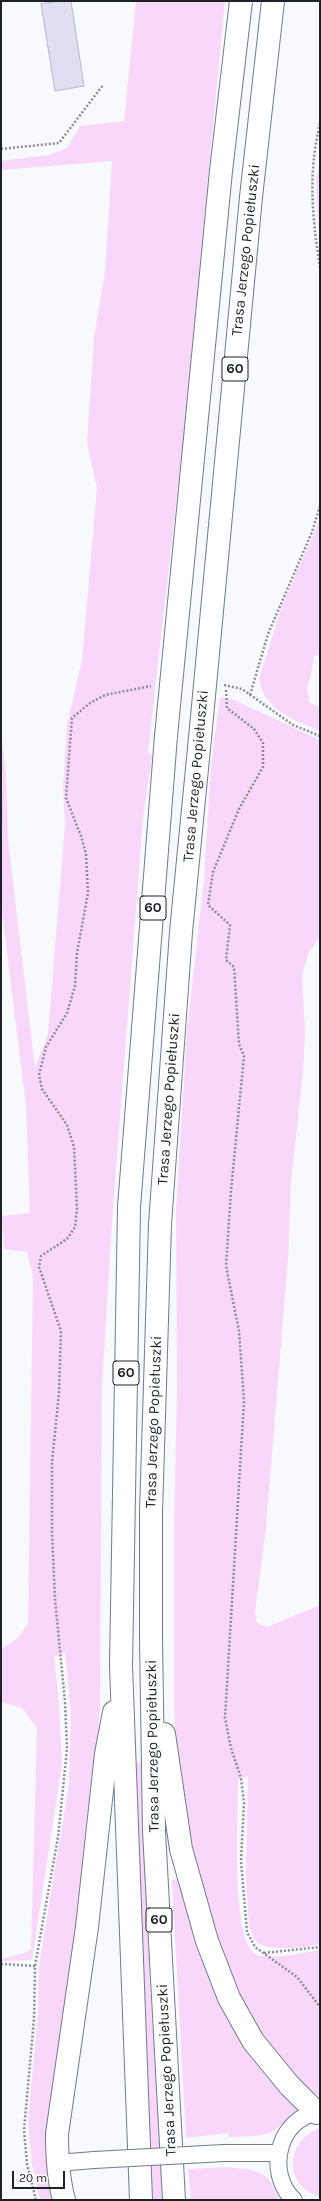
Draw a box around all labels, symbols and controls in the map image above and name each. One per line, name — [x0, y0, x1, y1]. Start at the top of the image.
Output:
street label: Trasa Jerzego Popiełuszki — [228, 163, 264, 337]
road number: 60 — [222, 357, 248, 381]
street label: Trasa Jerzego Popiełuszki — [180, 689, 212, 863]
road number: 60 — [140, 896, 166, 920]
street label: Trasa Jerzego Popiełuszki — [154, 1012, 184, 1186]
street label: Trasa Jerzego Popiełuszki — [142, 1335, 166, 1509]
road number: 60 — [113, 1361, 139, 1385]
street label: Trasa Jerzego Popiełuszki — [142, 1660, 164, 1832]
road number: 60 — [146, 1908, 172, 1932]
street label: Trasa Jerzego Popiełuszki — [153, 1983, 181, 2157]
scale bar — [14, 2163, 67, 2189]
text: 20 m — [19, 2171, 47, 2185]

